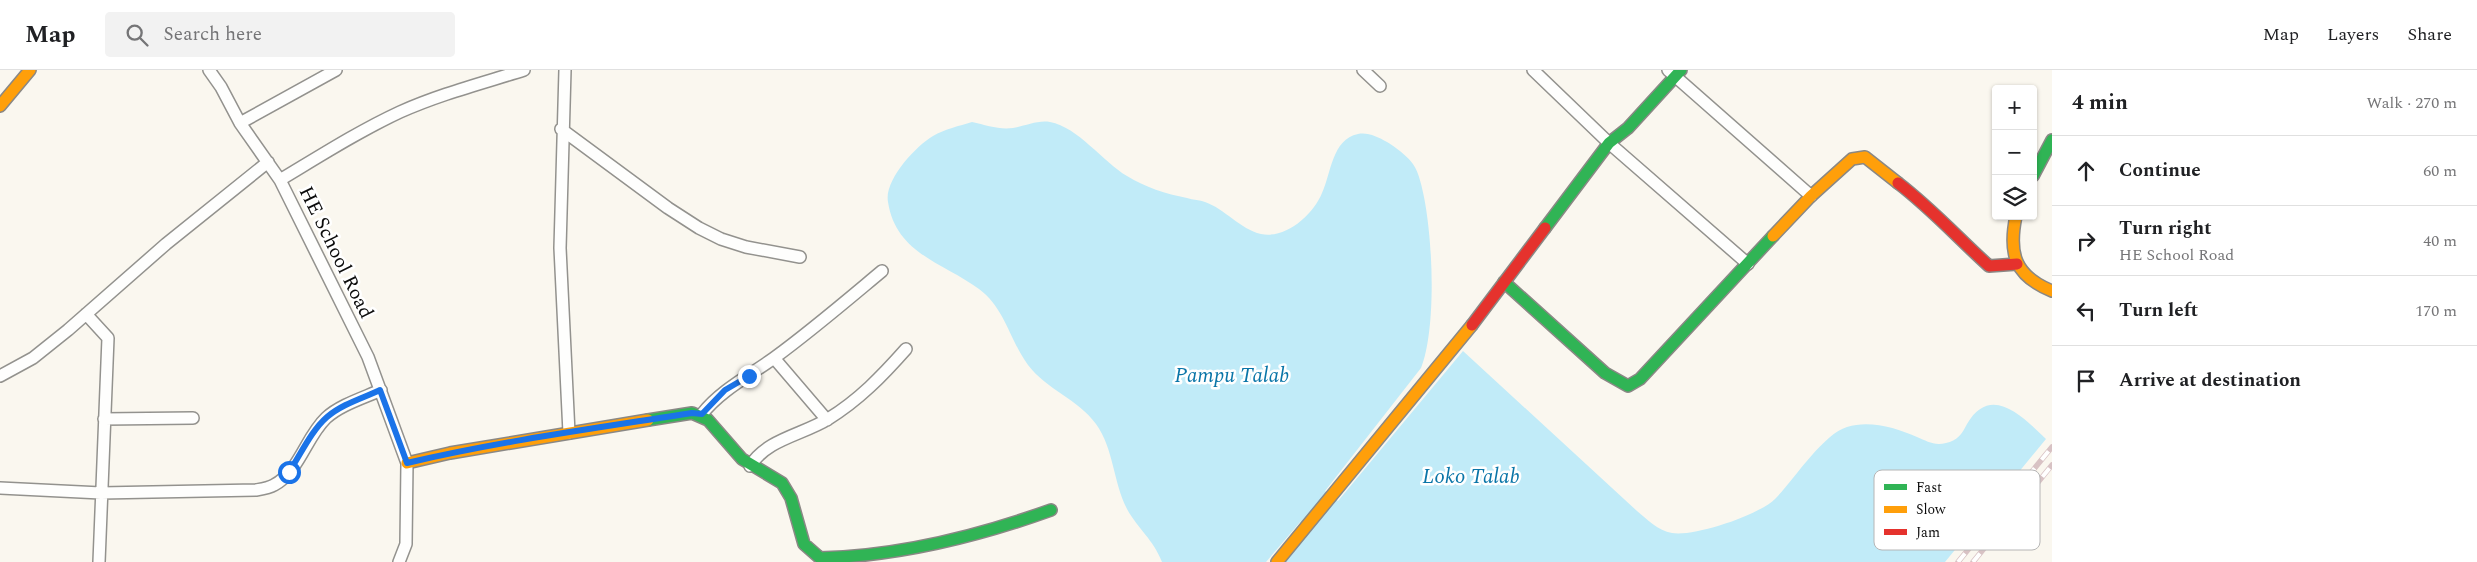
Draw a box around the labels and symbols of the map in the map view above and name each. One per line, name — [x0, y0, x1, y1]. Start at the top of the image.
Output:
street label: HE School Road — [291, 181, 381, 324]
water label: Pampu Talab — [1175, 360, 1289, 392]
route end — [738, 365, 761, 388]
route start — [278, 461, 301, 484]
water label: Loko Talab — [1422, 461, 1520, 493]
legend — [1874, 470, 2040, 550]
text: Fast — [1916, 477, 1942, 498]
text: Slow — [1916, 499, 1946, 520]
text: Jam — [1916, 522, 1940, 543]

